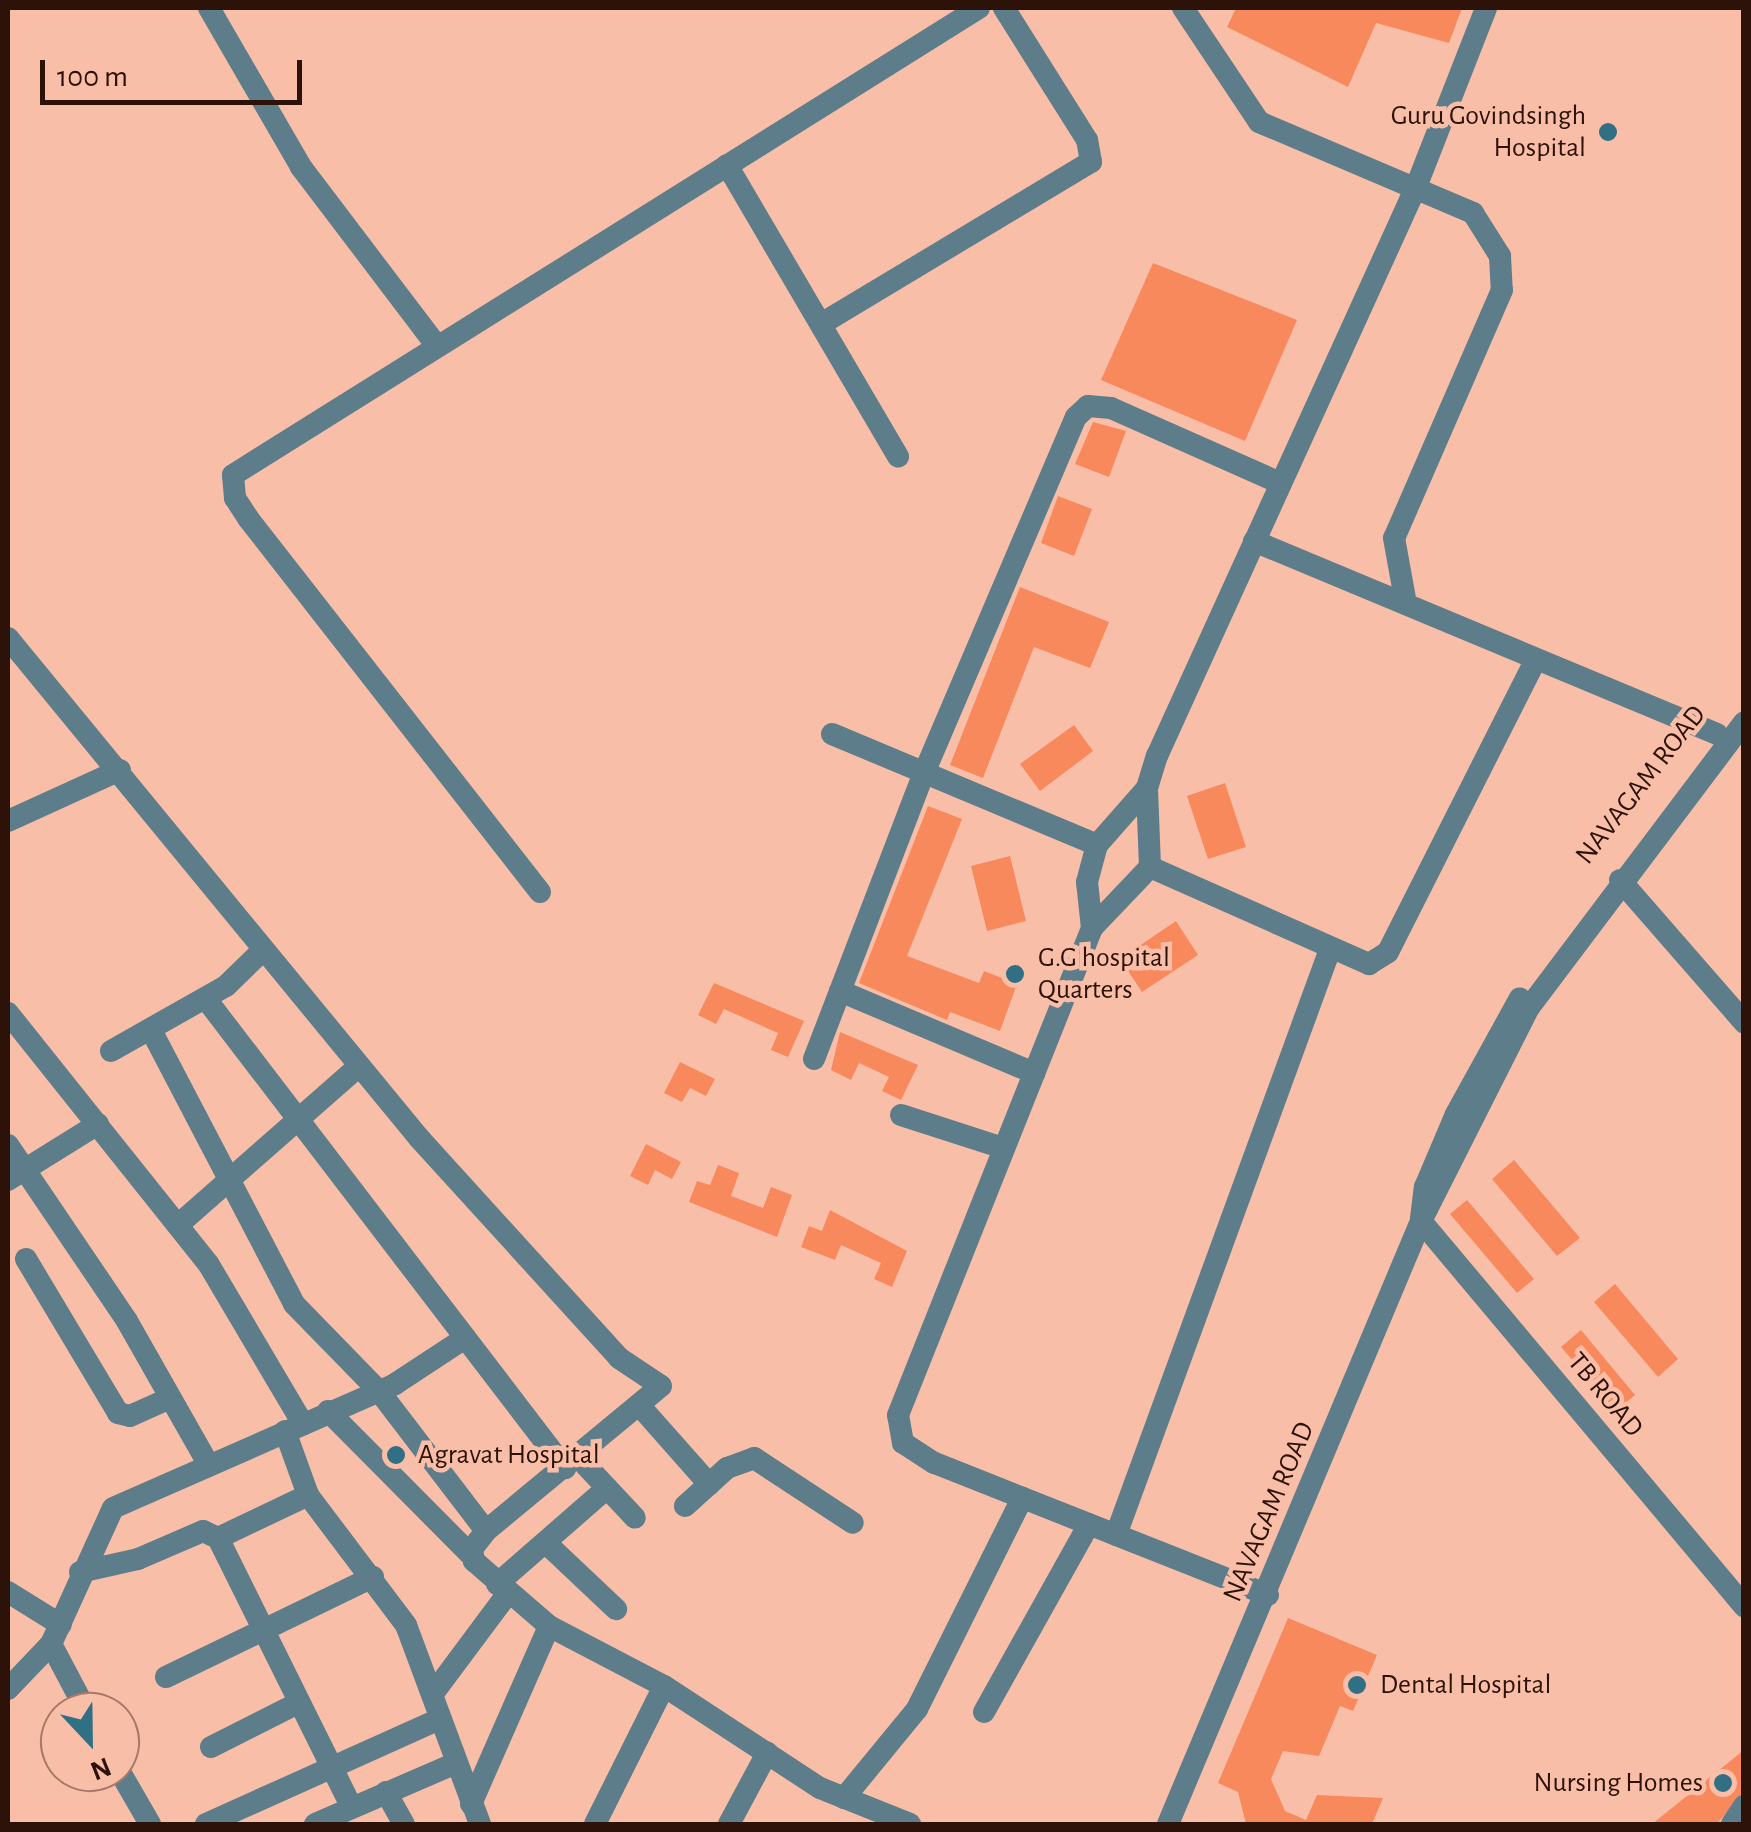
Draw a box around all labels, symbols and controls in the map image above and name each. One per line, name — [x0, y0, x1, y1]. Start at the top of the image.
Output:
scale bar — [45, 40, 308, 102]
text: 100 m — [57, 62, 128, 92]
place label: Guru Govindsingh Hospital — [1391, 99, 1586, 165]
marker: Guru Govindsingh Hospital — [1595, 119, 1621, 145]
street label: NAVAGAM ROAD — [1569, 699, 1713, 871]
place label: G.G hospital Quarters — [1038, 941, 1170, 1007]
marker: G.G hospital Quarters — [1002, 961, 1028, 987]
street label: TB ROAD — [1560, 1346, 1650, 1444]
street label: NAVAGAM ROAD — [1216, 1417, 1322, 1607]
place label: Agravat Hospital — [418, 1438, 600, 1472]
marker: Agravat Hospital — [383, 1442, 409, 1468]
place label: Dental Hospital — [1380, 1668, 1551, 1702]
marker: Dental Hospital — [1344, 1672, 1370, 1698]
north arrow — [40, 1692, 140, 1792]
text: N — [86, 1751, 115, 1785]
place label: Nursing Homes — [1534, 1766, 1703, 1800]
marker: Nursing Homes — [1712, 1772, 1734, 1794]

